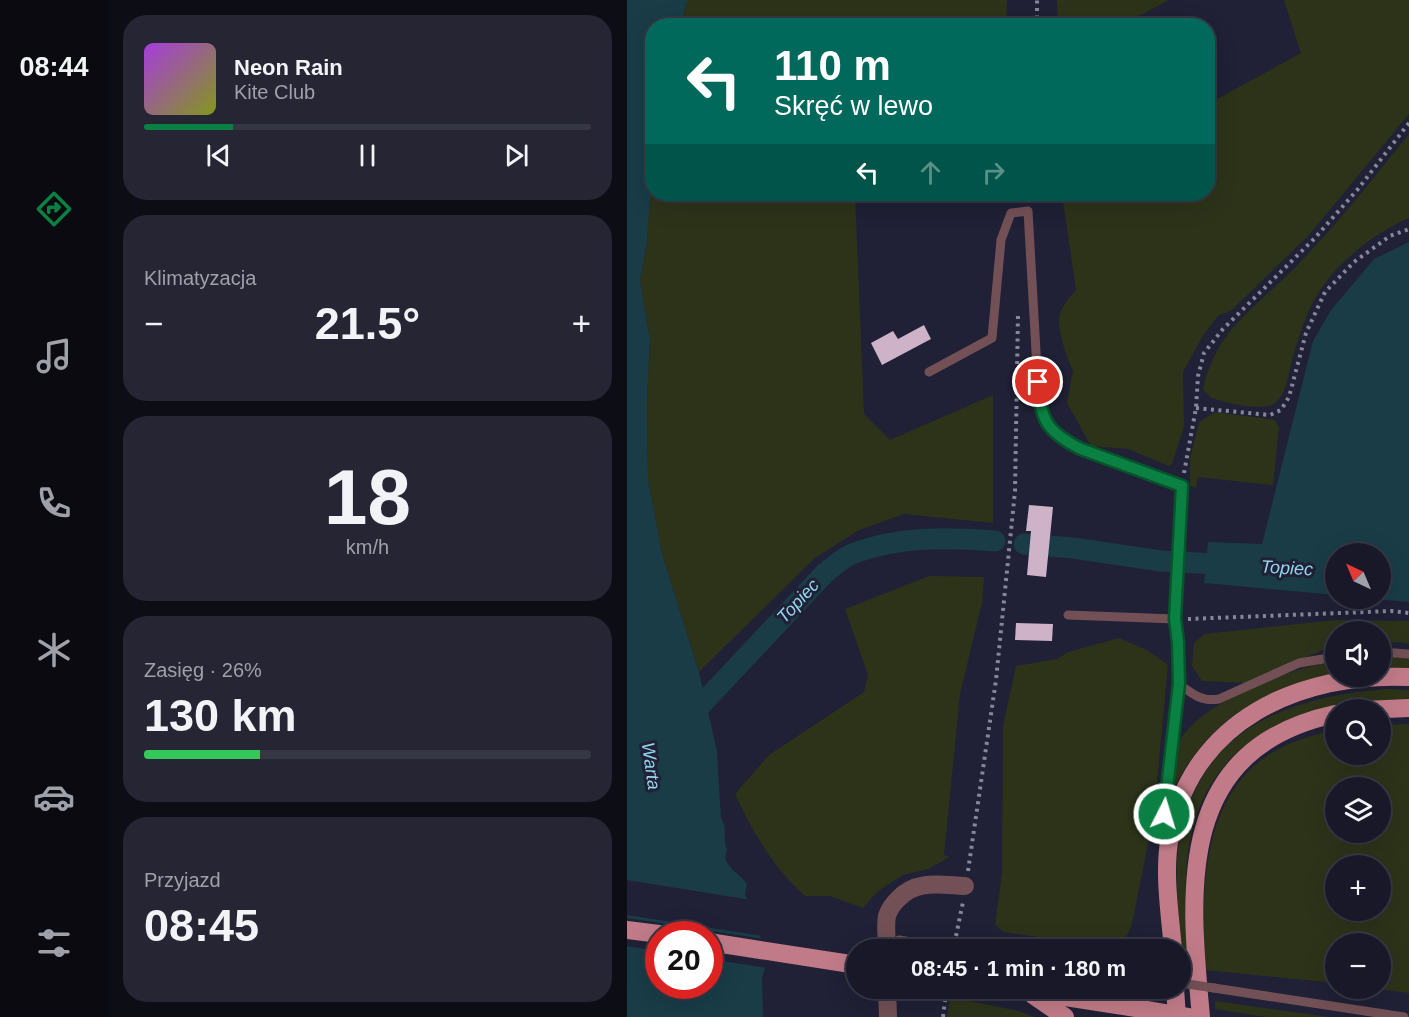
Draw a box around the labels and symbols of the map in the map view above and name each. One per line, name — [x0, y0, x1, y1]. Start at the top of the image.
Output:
pin — [1012, 356, 1063, 407]
north arrow — [1325, 543, 1391, 609]
water label: Topiec — [1260, 557, 1314, 579]
water label: Topiec — [773, 575, 823, 627]
water label: Warta — [638, 741, 664, 791]
position arrow — [1132, 782, 1196, 846]
speed limit sign: 20 — [645, 921, 723, 999]

